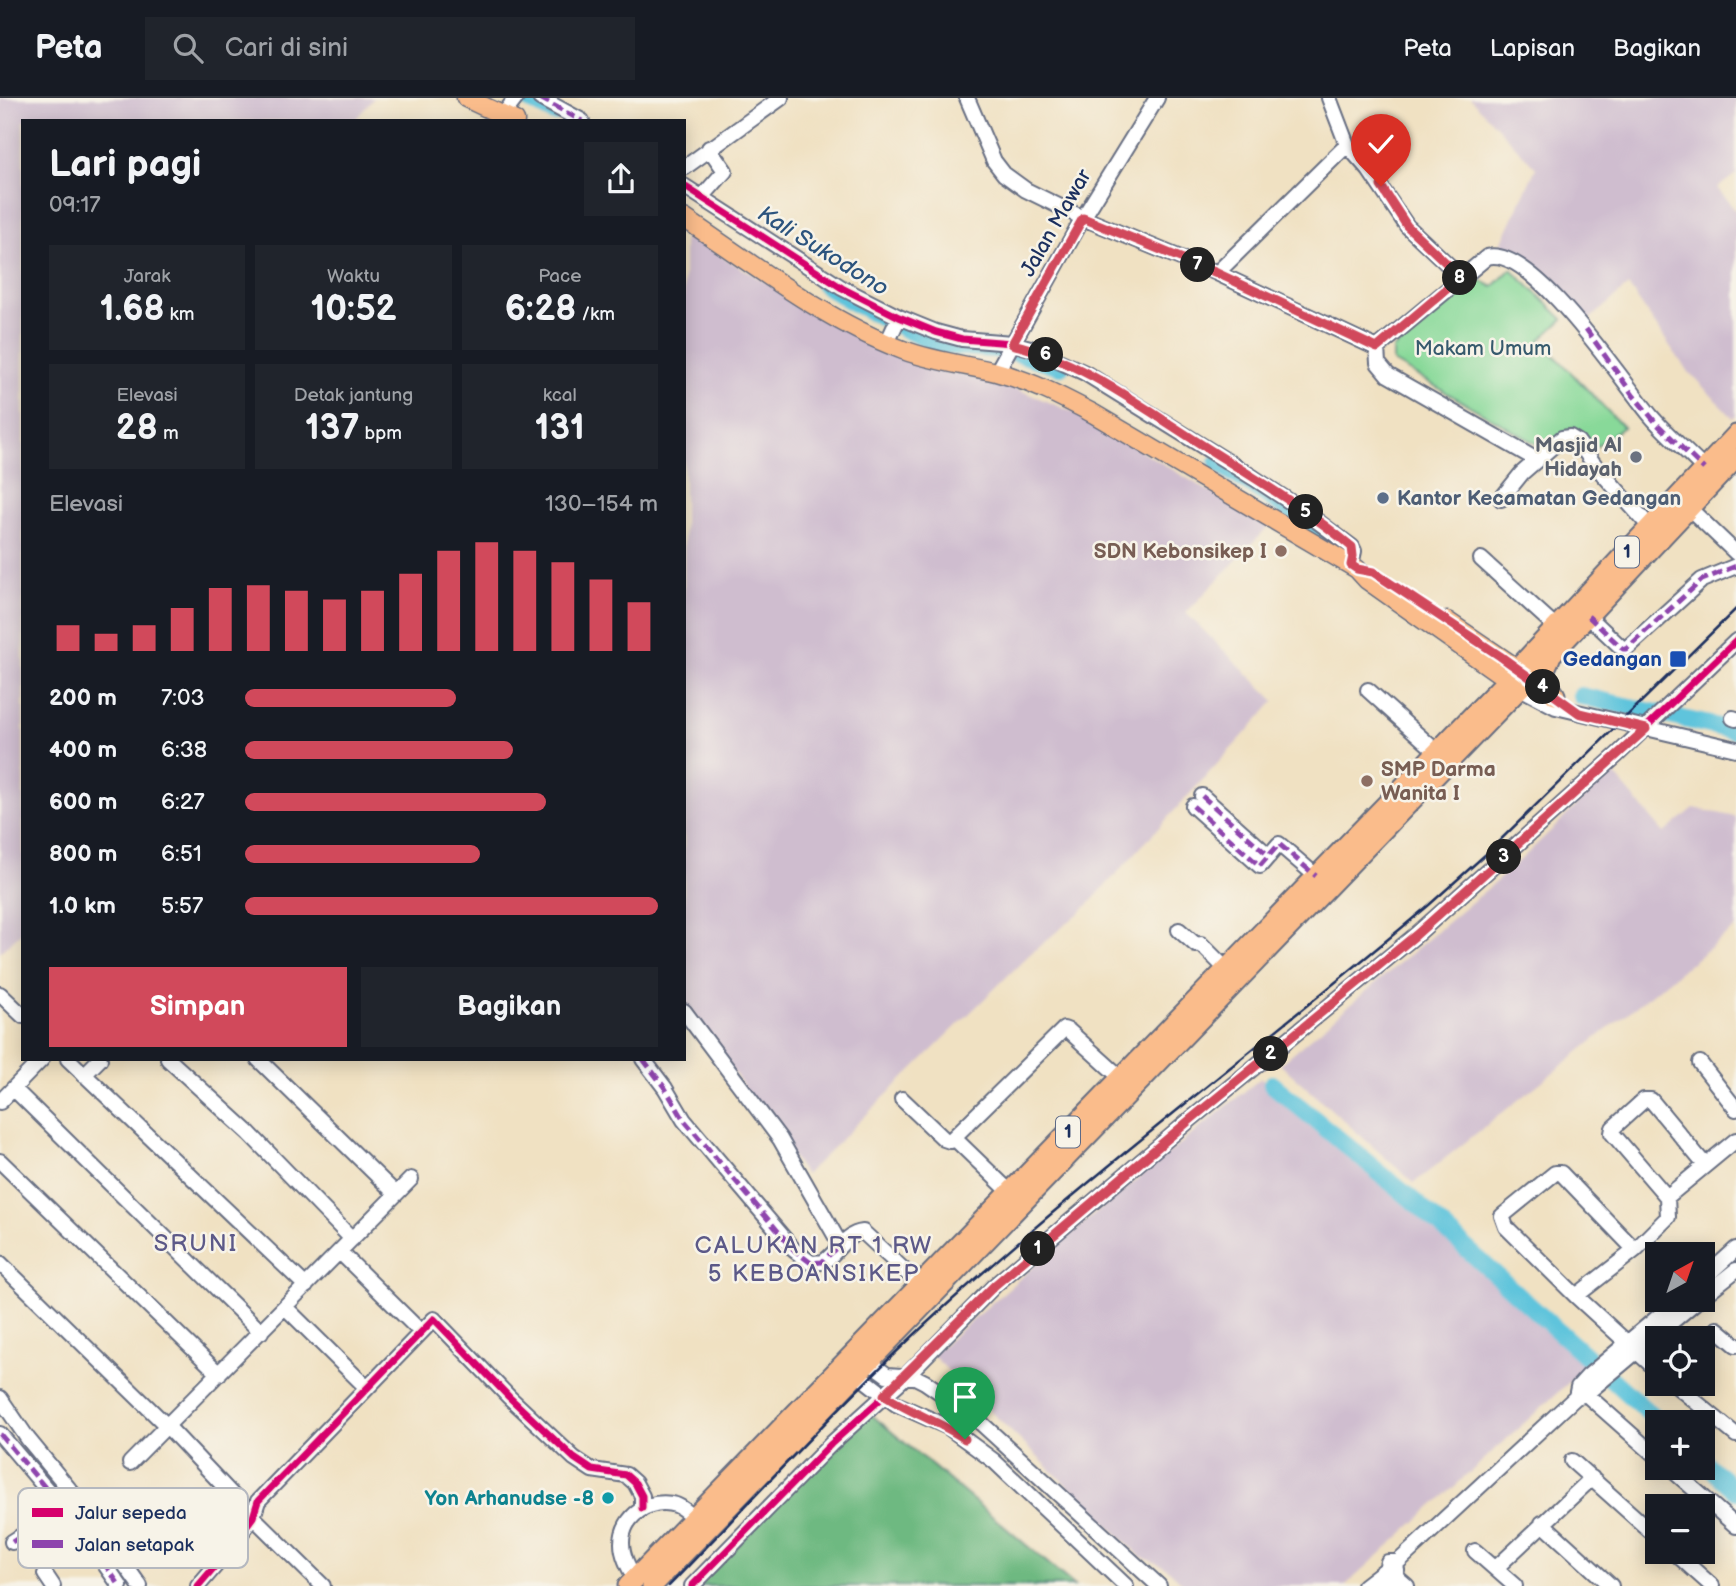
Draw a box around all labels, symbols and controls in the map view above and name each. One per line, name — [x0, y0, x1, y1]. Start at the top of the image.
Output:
search box — [145, 17, 635, 80]
text: Peta — [35, 28, 103, 68]
icon: search — [169, 29, 207, 67]
text: Cari di sini — [225, 33, 348, 64]
text: Peta — [1403, 34, 1452, 63]
text: Lapisan — [1490, 34, 1575, 63]
text: Bagikan — [1613, 34, 1701, 63]
pin — [1351, 114, 1411, 186]
icon: check — [1362, 125, 1400, 163]
text: Lari pagi — [49, 142, 201, 187]
button: share — [584, 142, 658, 216]
street label: Jalan Mawar — [1015, 165, 1097, 281]
text: 09:17 — [49, 191, 101, 219]
water label: Kali Sukodono — [752, 200, 894, 302]
pin: 7 — [1180, 248, 1216, 282]
text: 7 — [1192, 253, 1203, 276]
pin: 8 — [1442, 260, 1478, 296]
text: Jarak — [124, 265, 171, 288]
text: Waktu — [327, 265, 380, 288]
text: Pace — [538, 265, 581, 288]
text: 8 — [1454, 266, 1465, 289]
text: 1.68 — [100, 288, 164, 331]
text: 10:52 — [310, 288, 397, 331]
text: 6:28 — [505, 288, 576, 331]
text: km — [164, 303, 195, 326]
text: /km — [576, 303, 615, 326]
park label: Makam Umum — [1415, 336, 1551, 361]
pin: 6 — [1028, 338, 1064, 372]
text: 6 — [1040, 343, 1051, 366]
text: Elevasi — [117, 384, 178, 407]
text: Detak jantung — [294, 384, 413, 407]
text: kcal — [543, 384, 577, 407]
text: 28 — [116, 407, 158, 450]
text: 137 — [305, 407, 359, 450]
text: 131 — [535, 407, 585, 450]
text: m — [158, 422, 179, 445]
text: bpm — [359, 422, 402, 445]
place label: Masjid Al Hidayah — [1535, 433, 1622, 482]
marker: Masjid Al Hidayah — [1628, 449, 1644, 465]
place label: Kantor Kecamatan Gedangan — [1397, 486, 1681, 511]
text: Elevasi — [49, 490, 123, 518]
text: 130–154 m — [545, 490, 658, 518]
marker: Kantor Kecamatan Gedangan — [1375, 490, 1391, 506]
pin: 5 — [1288, 494, 1324, 530]
text: 5 — [1300, 500, 1311, 523]
road number: 1 — [1615, 536, 1639, 568]
place label: SDN Kebonsikep I — [1094, 539, 1267, 564]
marker: SDN Kebonsikep I — [1273, 543, 1289, 559]
place label: Gedangan — [1563, 647, 1662, 672]
marker: Gedangan — [1668, 649, 1688, 669]
pin: 4 — [1526, 670, 1560, 704]
text: 4 — [1537, 675, 1548, 698]
text: 200 m — [49, 684, 117, 712]
text: 7:03 — [161, 684, 205, 712]
text: 400 m — [49, 736, 117, 764]
text: 6:38 — [161, 736, 207, 764]
place label: SMP Darma Wanita I — [1381, 757, 1496, 806]
marker: SMP Darma Wanita I — [1359, 773, 1375, 789]
text: 600 m — [49, 788, 117, 816]
text: 6:27 — [161, 788, 205, 816]
text: 800 m — [49, 840, 117, 868]
text: 6:51 — [161, 840, 202, 868]
pin: 3 — [1486, 840, 1522, 874]
text: 3 — [1498, 845, 1509, 868]
text: 1.0 km — [49, 892, 116, 920]
text: 5:57 — [161, 892, 203, 920]
button: Simpan — [49, 967, 347, 1047]
button: Bagikan — [361, 967, 658, 1047]
pin: 2 — [1254, 1037, 1288, 1072]
text: 2 — [1265, 1042, 1276, 1065]
road number: 1 — [1056, 1116, 1080, 1148]
district label: SRUNI — [154, 1229, 238, 1258]
district label: CALUKAN RT 1 RW 5 KEBOANSIKEP — [695, 1231, 933, 1288]
pin: 1 — [1020, 1232, 1056, 1266]
text: 1 — [1034, 1237, 1042, 1260]
north arrow — [1645, 1242, 1715, 1312]
map controls — [1645, 1242, 1715, 1564]
button: locate — [1645, 1326, 1715, 1396]
pin — [935, 1367, 995, 1439]
icon: arrive — [946, 1378, 984, 1416]
button: + — [1645, 1410, 1715, 1480]
place label: Yon Arhanudse -8 — [424, 1486, 594, 1511]
legend — [18, 1488, 248, 1568]
marker: Yon Arhanudse -8 — [600, 1490, 616, 1506]
button: − — [1645, 1494, 1715, 1564]
text: Jalur sepeda — [75, 1502, 187, 1525]
text: Jalan setapak — [75, 1534, 194, 1557]

